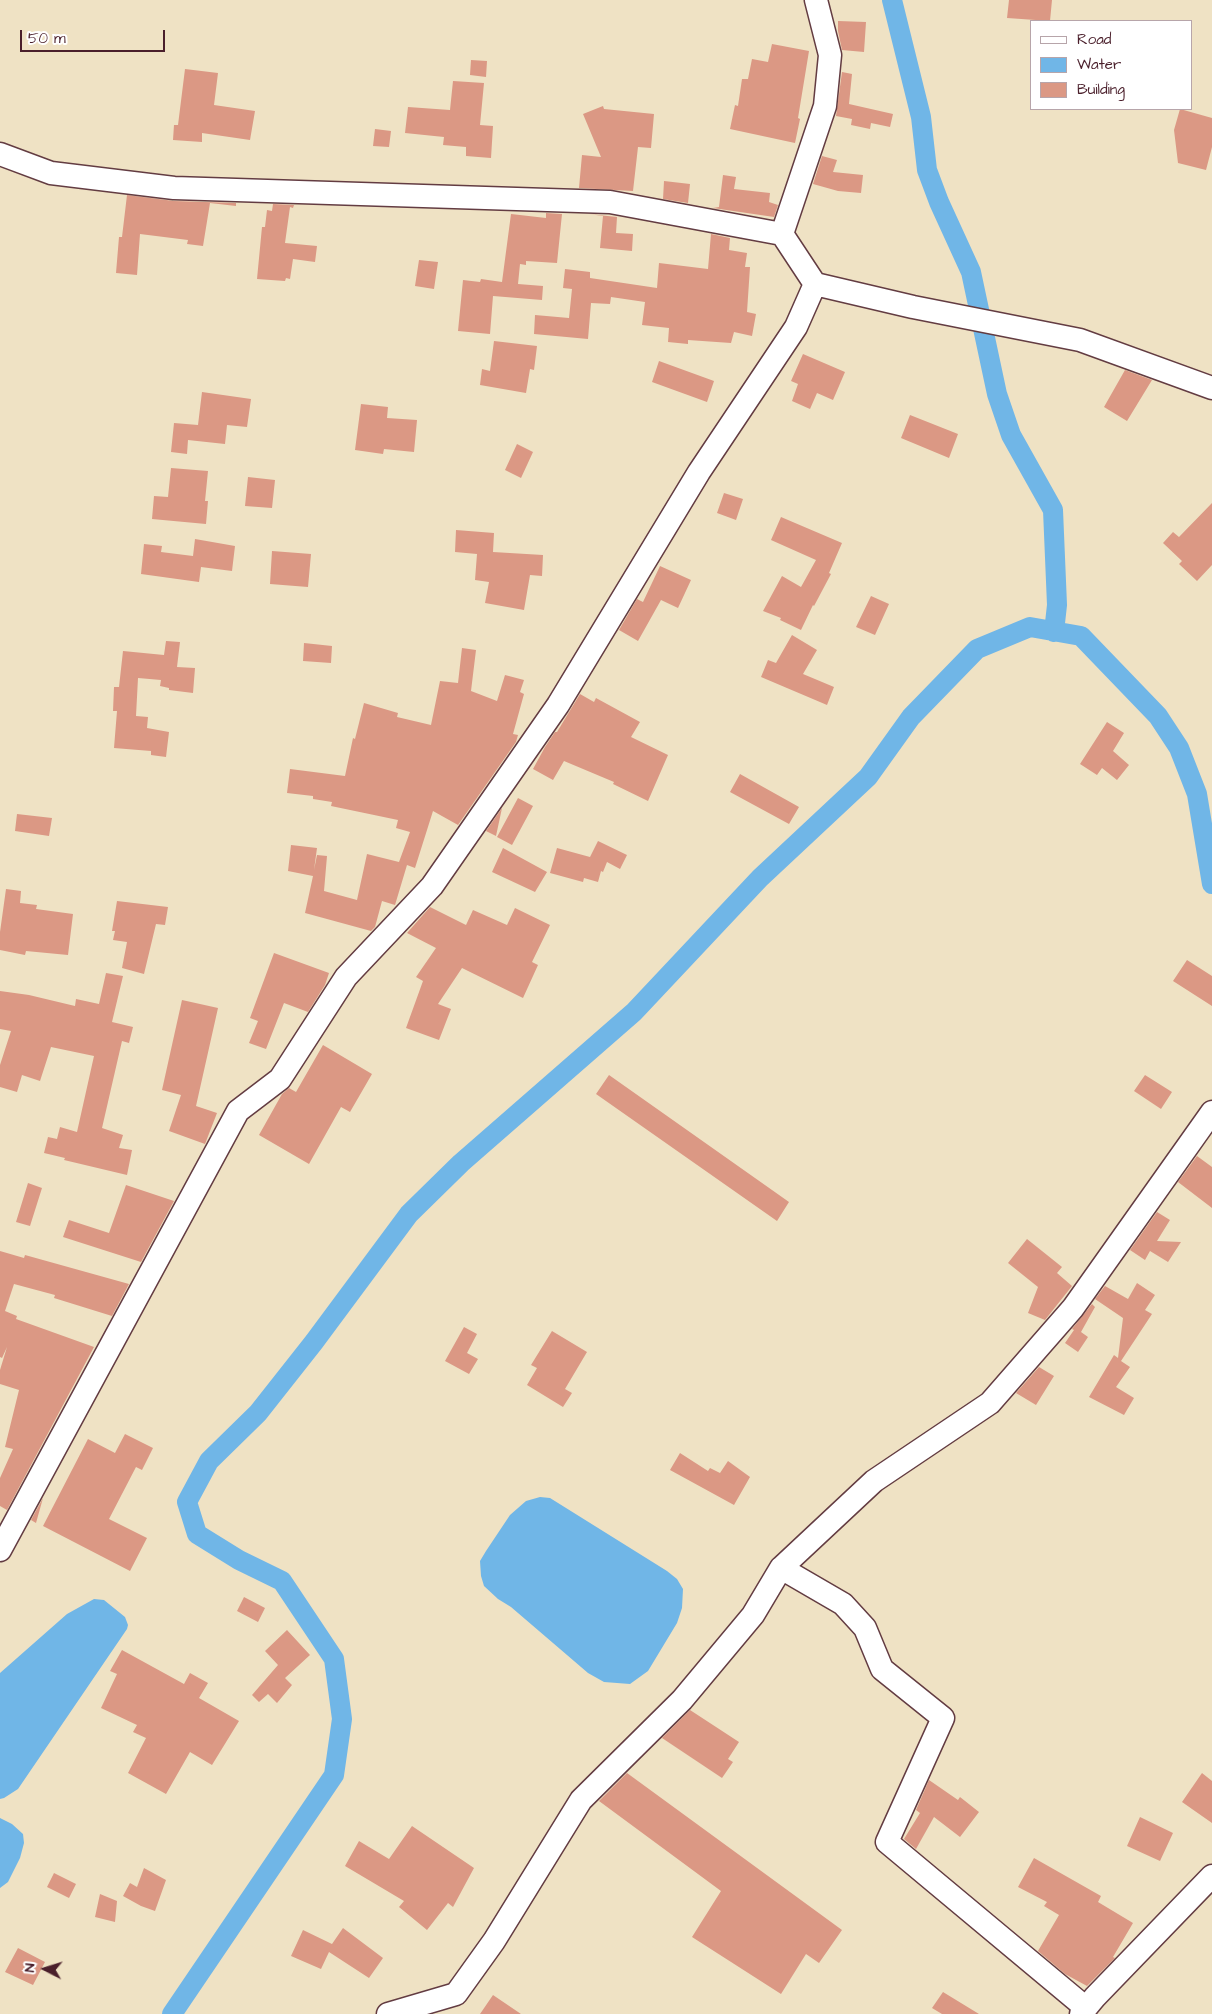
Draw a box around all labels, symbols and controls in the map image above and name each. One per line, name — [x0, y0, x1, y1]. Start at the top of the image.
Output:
scale bar — [22, 20, 168, 52]
legend — [1030, 20, 1192, 110]
text: 50 m — [28, 28, 66, 49]
text: Road — [1077, 29, 1111, 50]
text: Water — [1077, 54, 1121, 75]
text: Building — [1077, 79, 1125, 100]
north arrow — [20, 1944, 70, 1994]
text: N — [20, 1962, 40, 1973]

